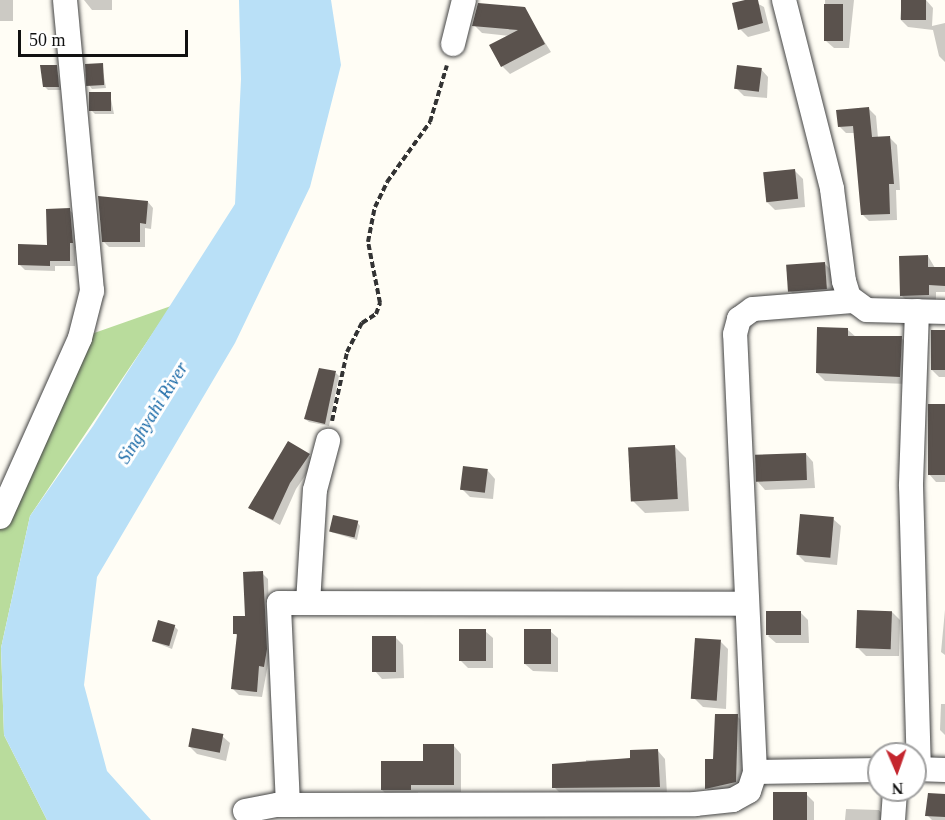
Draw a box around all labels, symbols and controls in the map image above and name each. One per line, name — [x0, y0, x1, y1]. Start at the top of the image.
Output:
scale bar — [21, 18, 190, 56]
text: 50 m — [29, 30, 66, 50]
water label: Singhyahi River — [113, 358, 193, 468]
north arrow — [867, 742, 927, 802]
text: N — [892, 780, 904, 797]

